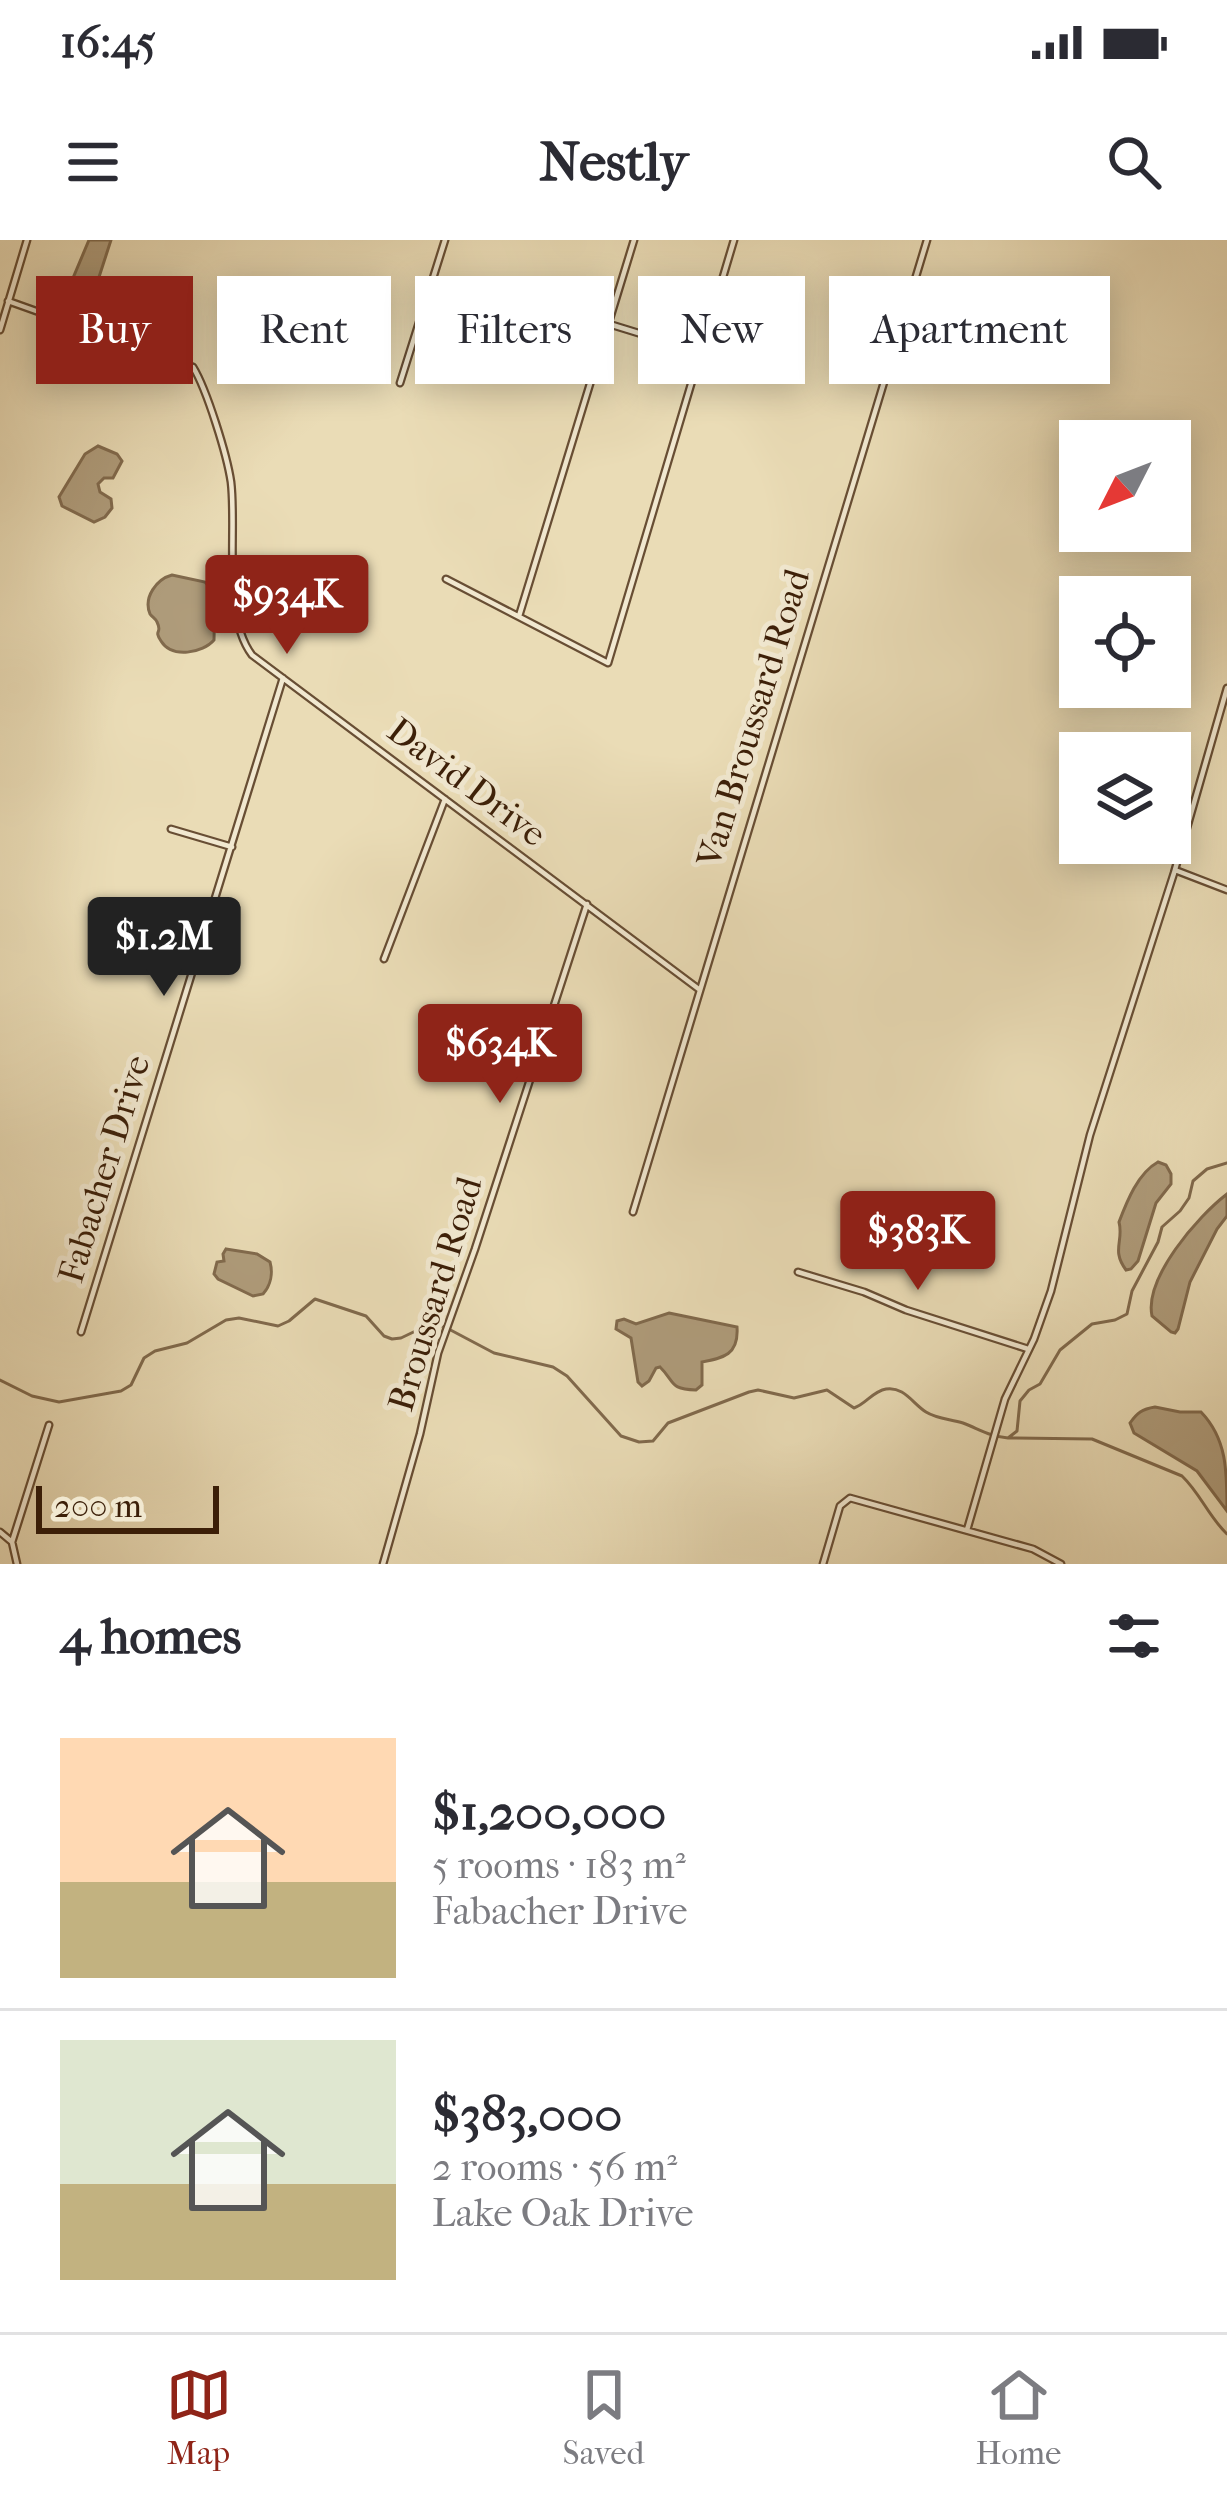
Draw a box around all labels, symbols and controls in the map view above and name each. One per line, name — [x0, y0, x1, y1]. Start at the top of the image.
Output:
text: 16:45 — [60, 16, 156, 69]
icon: menu — [60, 129, 126, 195]
icon: search — [1101, 129, 1167, 195]
text: Nestly — [539, 131, 688, 194]
chip: Buy — [36, 276, 193, 384]
chip: Rent — [217, 276, 391, 384]
chip: Filters — [415, 276, 614, 384]
chip: New — [638, 276, 805, 384]
chip: Apartment — [829, 276, 1110, 384]
north arrow — [1059, 420, 1191, 552]
map controls — [1059, 420, 1191, 864]
pin: $934K — [203, 555, 371, 657]
street label: Van Broussard Road — [687, 564, 818, 873]
text: $934K — [232, 571, 342, 617]
button: locate — [1059, 576, 1191, 708]
street label: David Drive — [380, 709, 554, 855]
button: layers — [1059, 732, 1191, 864]
pin: $1.2M — [80, 897, 248, 999]
text: $1.2M — [115, 913, 213, 959]
pin: $634K — [416, 1004, 584, 1106]
text: $634K — [445, 1020, 555, 1066]
street label: Fabacher Drive — [49, 1050, 159, 1288]
street label: Broussard Road — [379, 1172, 491, 1416]
pin: $383K — [834, 1191, 1002, 1293]
text: $383K — [867, 1207, 969, 1253]
scale bar — [36, 1480, 219, 1533]
text: 200 m — [54, 1487, 142, 1526]
icon: filters — [1101, 1603, 1167, 1669]
text: 4 homes — [60, 1606, 241, 1666]
text: $1,200,000 — [432, 1782, 666, 1842]
icon: home — [156, 1786, 300, 1930]
text: 5 rooms · 183 m² — [432, 1842, 686, 1888]
text: Fabacher Drive — [432, 1888, 687, 1934]
text: $383,000 — [432, 2084, 623, 2144]
icon: home — [156, 2088, 300, 2232]
text: 2 rooms · 56 m² — [432, 2144, 677, 2190]
text: Lake Oak Drive — [432, 2190, 693, 2236]
tab: Map — [166, 2362, 232, 2473]
tab: Saved — [563, 2362, 644, 2473]
tab: Home — [976, 2362, 1061, 2473]

